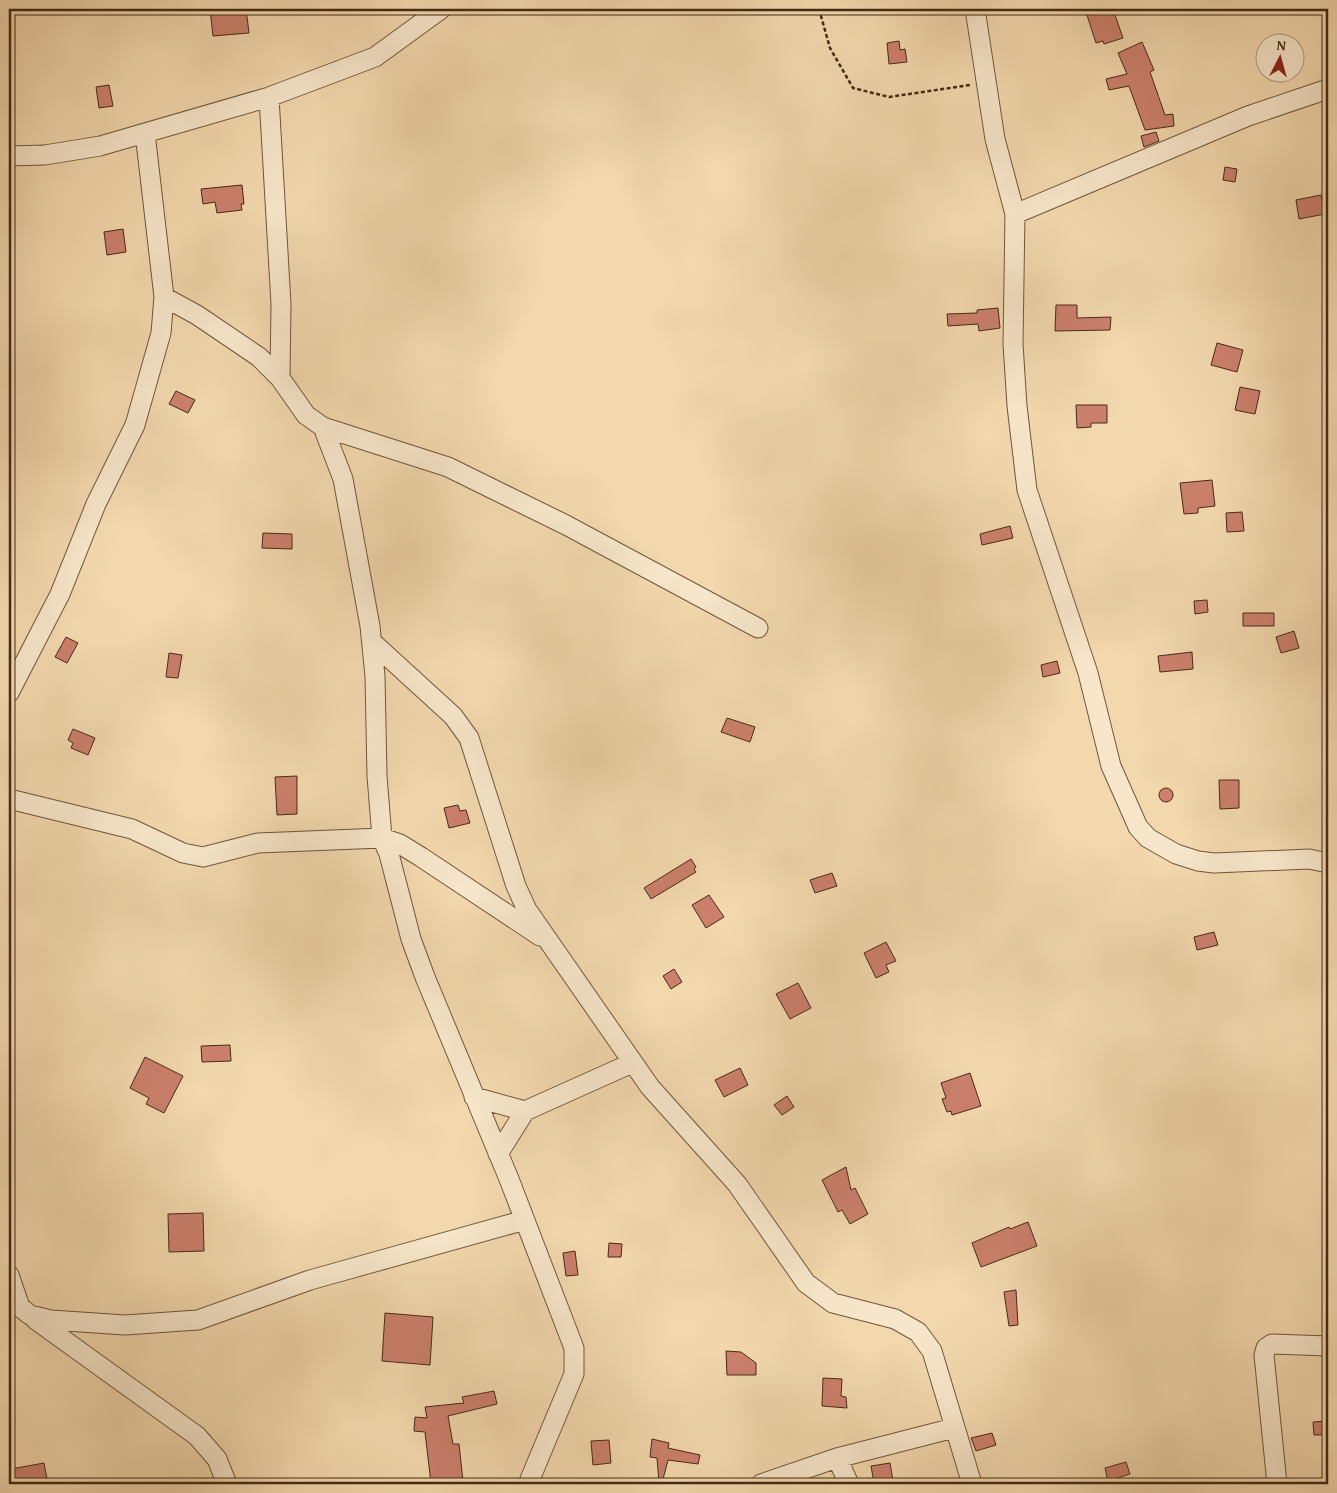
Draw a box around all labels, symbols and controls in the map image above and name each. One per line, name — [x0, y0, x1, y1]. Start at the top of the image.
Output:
north arrow — [1254, 32, 1304, 82]
text: N — [1276, 35, 1288, 56]

